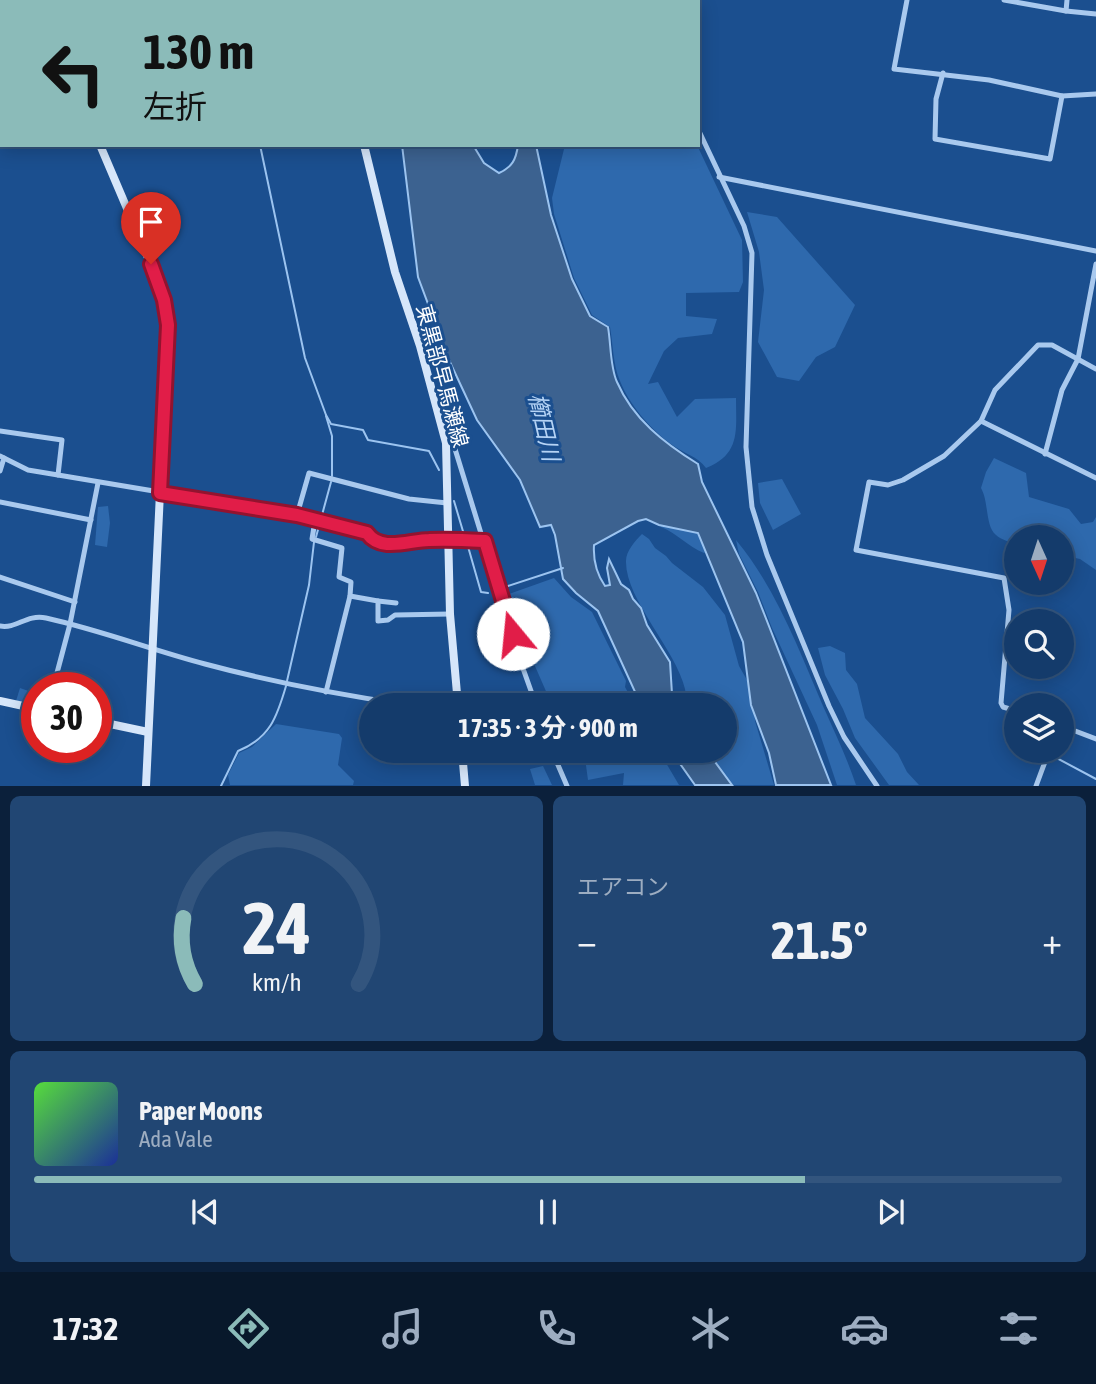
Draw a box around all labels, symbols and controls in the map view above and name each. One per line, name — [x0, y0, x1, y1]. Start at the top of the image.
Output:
text: 130 m — [143, 23, 254, 79]
icon: left — [28, 28, 119, 119]
text: 左折 — [143, 88, 207, 125]
pin — [121, 192, 181, 264]
icon: arrive — [132, 203, 170, 241]
street label: 東黒部早馬瀬線 — [412, 302, 474, 450]
water label: 櫛田川 — [524, 390, 565, 466]
north arrow — [1004, 525, 1074, 595]
map controls — [1004, 525, 1074, 763]
position arrow — [476, 597, 550, 671]
button: search — [1004, 609, 1074, 679]
speed limit sign: 30 — [21, 672, 112, 763]
button: layers — [1004, 693, 1074, 763]
text: 17:35 · 3 分 · 900 m — [458, 713, 638, 743]
text: エアコン — [577, 874, 669, 900]
text: 24 — [242, 887, 311, 970]
text: 21.5° — [771, 910, 868, 970]
text: − — [577, 919, 597, 962]
text: + — [1042, 919, 1062, 962]
text: km/h — [252, 968, 301, 996]
text: Paper Moons — [139, 1096, 262, 1126]
text: Ada Vale — [139, 1126, 213, 1152]
icon: previous — [186, 1193, 224, 1231]
icon: pause — [529, 1193, 567, 1231]
icon: next — [872, 1193, 910, 1231]
icon: directions — [224, 1304, 273, 1353]
icon: music — [378, 1304, 427, 1353]
icon: phone — [532, 1304, 581, 1353]
icon: climate — [686, 1304, 735, 1353]
icon: car — [840, 1304, 889, 1353]
icon: filters — [994, 1304, 1043, 1353]
text: 17:32 — [53, 1310, 118, 1347]

